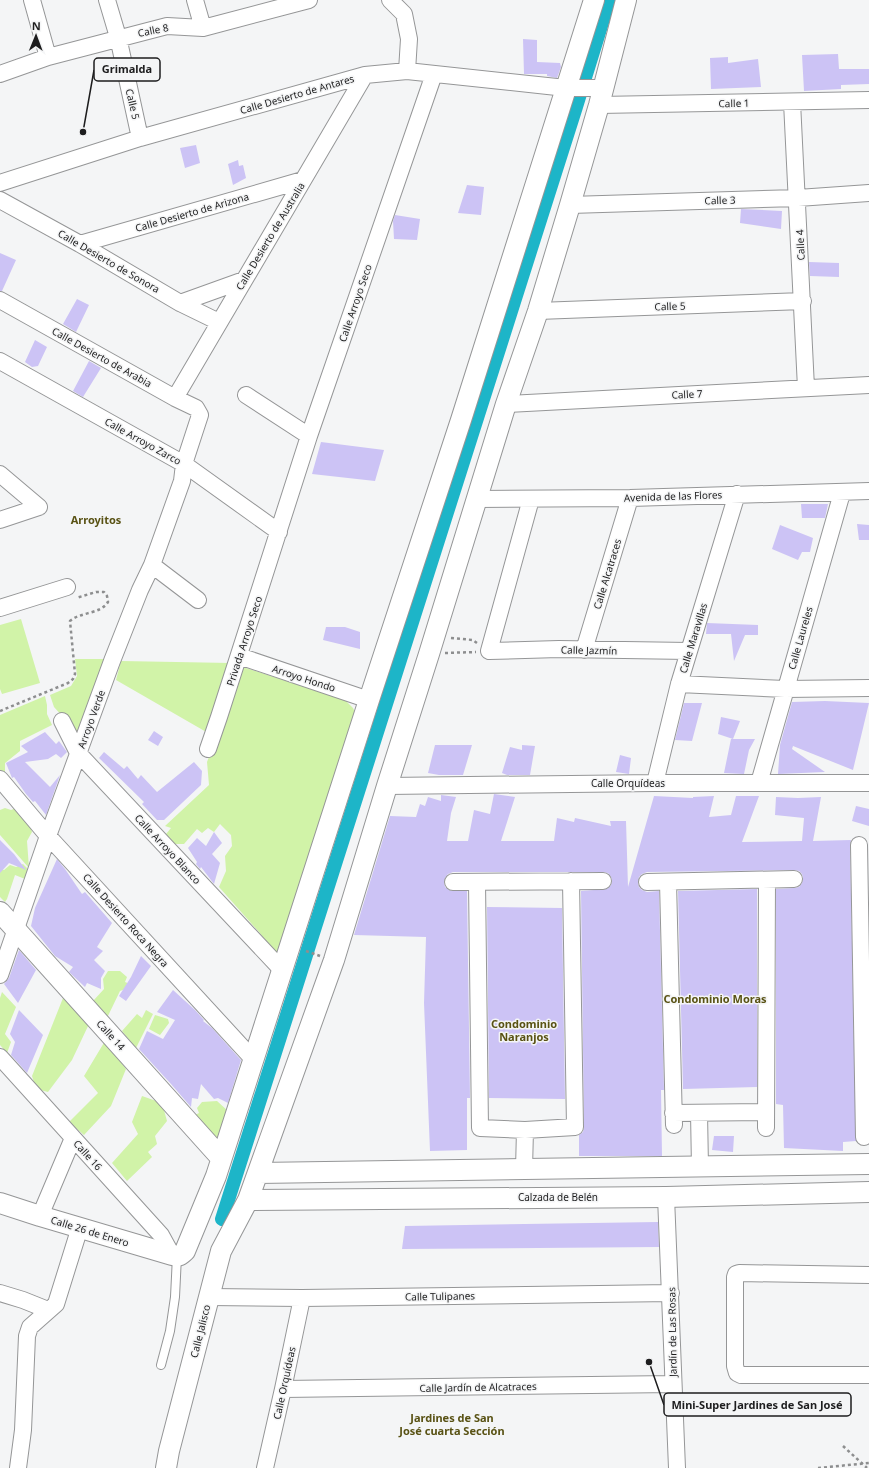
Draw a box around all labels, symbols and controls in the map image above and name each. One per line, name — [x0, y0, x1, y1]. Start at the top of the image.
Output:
north arrow — [16, 16, 56, 56]
text: N — [32, 18, 41, 33]
street label: Calle 8 — [136, 20, 170, 40]
callout: Grimalda — [94, 58, 160, 81]
text: Grimalda — [102, 61, 152, 76]
street label: Calle Desierto de Antares — [238, 71, 356, 117]
street label: Calle 5 — [123, 87, 143, 121]
street label: Calle 1 — [718, 96, 750, 110]
street label: Calle Desierto de Australia — [232, 180, 308, 292]
street label: Calle Desierto de Arizona — [133, 189, 251, 235]
street label: Calle 3 — [704, 192, 736, 208]
street label: Calle Desierto de Sonora — [56, 226, 162, 296]
street label: Calle 4 — [792, 229, 808, 261]
street label: Calle Arroyo Seco — [335, 262, 375, 344]
street label: Calle 5 — [654, 298, 686, 314]
street label: Calle Desierto de Arabia — [49, 324, 155, 390]
street label: Calle 7 — [671, 386, 703, 402]
street label: Calle Arroyo Zarco — [102, 414, 184, 468]
street label: Avenida de las Flores — [624, 487, 723, 505]
district label: Arroyitos — [71, 512, 122, 527]
street label: Calle Alcatraces — [590, 537, 624, 611]
street label: Privada Arroyo Seco — [223, 594, 265, 688]
street label: Calle Maravillas — [676, 601, 710, 675]
street label: Calle Laureles — [784, 605, 816, 671]
street label: Calle Jazmín — [561, 643, 617, 657]
street label: Arroyo Hondo — [271, 661, 337, 695]
street label: Arroyo Verde — [74, 688, 108, 750]
street label: Calle Orquídeas — [591, 776, 665, 790]
street label: Calle Arroyo Blanco — [132, 811, 204, 887]
street label: Calle Desierto Roca Negra — [80, 870, 172, 970]
district label: Condominio Moras — [663, 991, 767, 1006]
district label: Condominio Naranjos — [491, 1016, 557, 1044]
street label: Calle 14 — [93, 1017, 129, 1054]
street label: Calle 16 — [70, 1137, 106, 1174]
street label: Calzada de Belén — [518, 1190, 598, 1204]
street label: Calle 26 de Enero — [49, 1212, 131, 1250]
street label: Jardín de Las Rosas — [664, 1287, 680, 1378]
street label: Calle Tulipanes — [405, 1288, 475, 1304]
street label: Calle Jalisco — [187, 1303, 213, 1359]
street label: Calle Orquídeas — [269, 1345, 299, 1421]
street label: Calle Jardín de Alcatraces — [419, 1379, 537, 1395]
callout: Mini-Super Jardines de San José — [664, 1393, 851, 1416]
text: Mini-Super Jardines de San José — [671, 1397, 843, 1412]
district label: Jardines de San José cuarta Sección — [398, 1410, 505, 1438]

